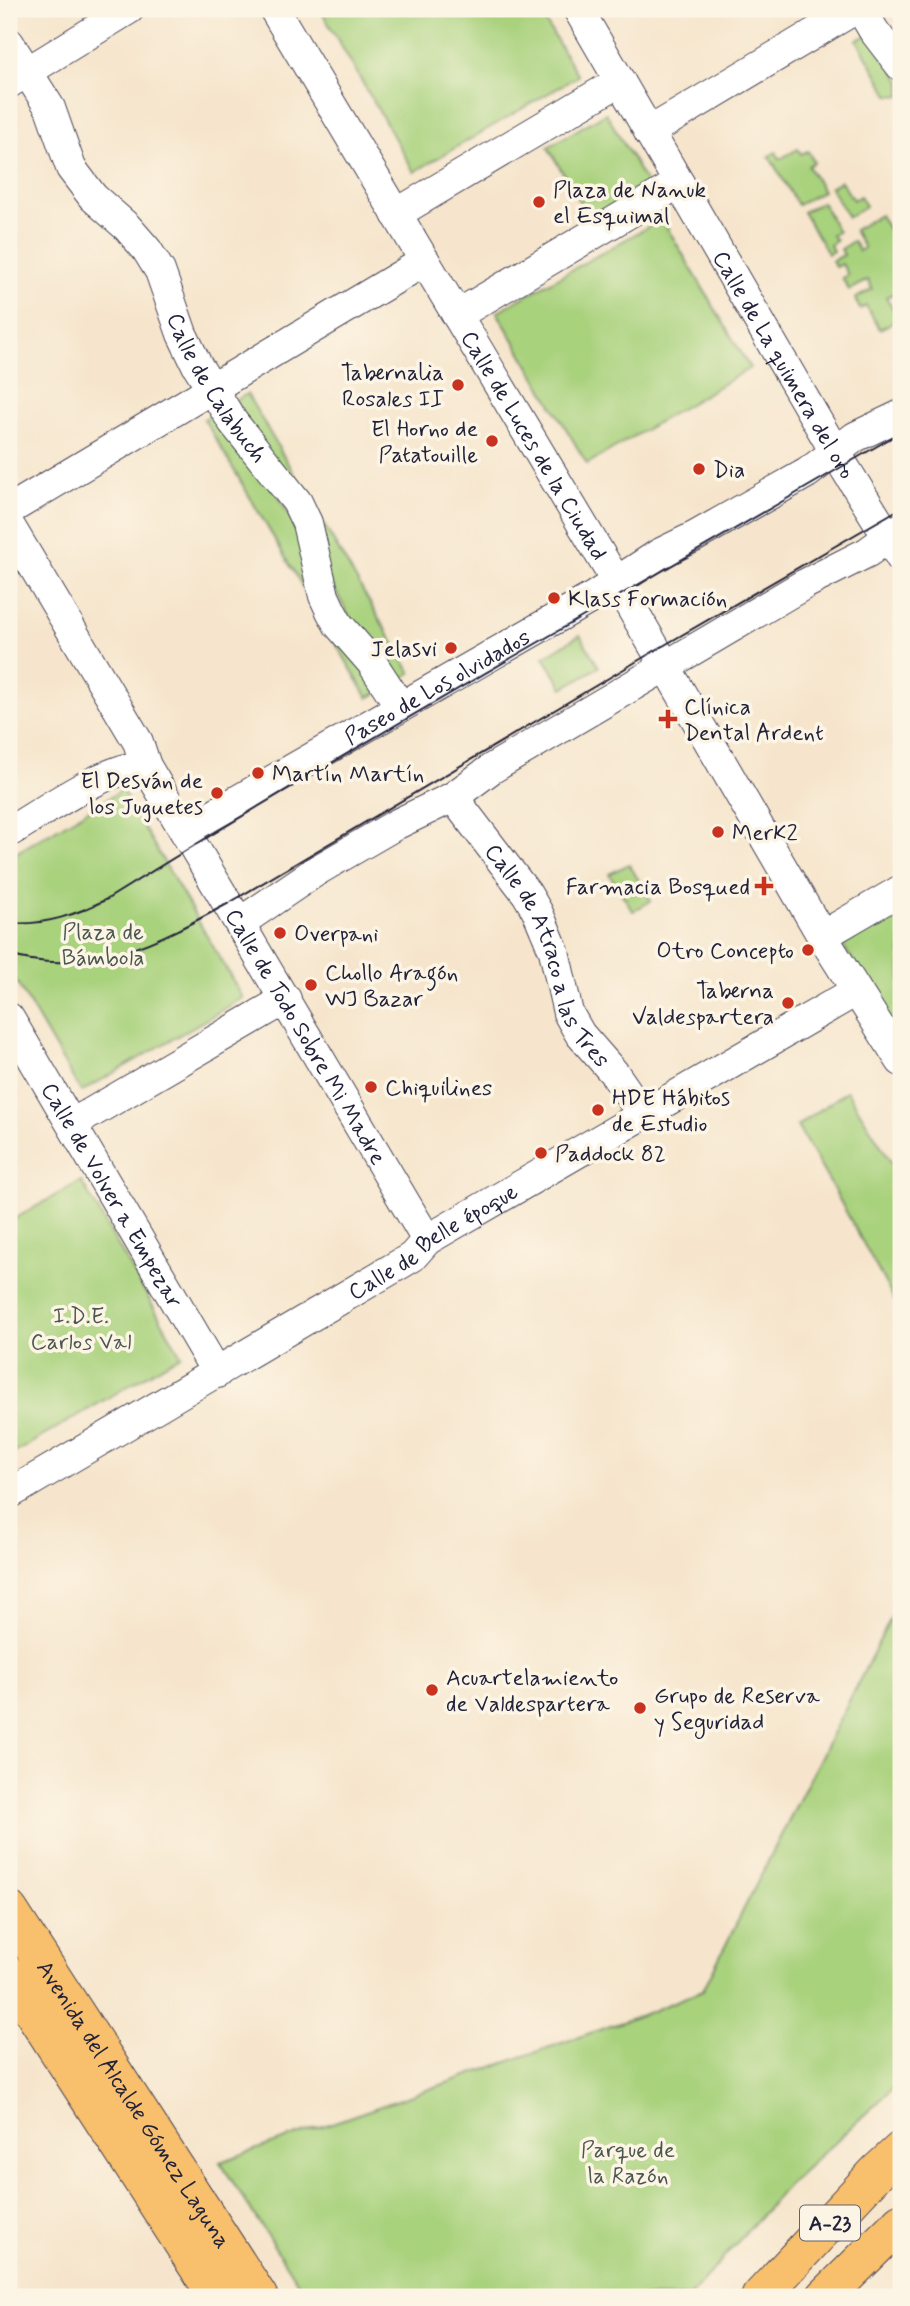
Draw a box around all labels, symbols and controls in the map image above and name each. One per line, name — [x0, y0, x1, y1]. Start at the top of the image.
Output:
place label: Plaza de Nanuk el Esquimal — [553, 176, 706, 232]
marker: Plaza de Nanuk el Esquimal — [531, 194, 547, 210]
street label: Calle de La quimera del oro — [704, 246, 861, 485]
street label: Calle de Calabuch — [159, 309, 273, 470]
street label: Calle de Luces de la Ciudad — [453, 326, 613, 566]
place label: Tabernalia Rosales II — [341, 359, 444, 415]
marker: Tabernalia Rosales II — [450, 377, 466, 393]
place label: El Horno de Patatouille — [371, 415, 478, 471]
marker: El Horno de Patatouille — [484, 433, 500, 449]
place label: Dia — [713, 456, 745, 486]
marker: Dia — [691, 461, 707, 477]
place label: Klass Formación — [568, 585, 727, 615]
marker: Klass Formación — [546, 590, 562, 606]
street label: Paseo de Los olvidados — [340, 623, 536, 753]
place label: Jelasvi — [370, 635, 437, 665]
marker: Jelasvi — [443, 640, 459, 656]
place label: Clínica Dental Ardent — [684, 693, 824, 749]
marker: Clínica Dental Ardent — [658, 709, 678, 729]
place label: Martín Martín — [272, 760, 424, 790]
marker: Martín Martín — [250, 765, 266, 781]
place label: El Desván de los Juguetes — [81, 767, 203, 823]
marker: El Desván de los Juguetes — [209, 785, 225, 801]
place label: MerK2 — [732, 819, 798, 849]
marker: MerK2 — [710, 824, 726, 840]
street label: Calle de Atraco a las Tres — [477, 838, 616, 1075]
place label: Farmacia Bosqued — [566, 873, 750, 903]
marker: Farmacia Bosqued — [756, 878, 772, 894]
street label: Calle de Todo Sobre Mi Madre — [217, 904, 392, 1171]
park label: Plaza de Bámbola — [61, 918, 145, 974]
place label: Overpani — [294, 920, 378, 950]
marker: Overpani — [272, 925, 288, 941]
place label: Otro Concepto — [656, 937, 794, 967]
marker: Otro Concepto — [800, 942, 816, 958]
place label: Chollo Aragón WJ Bazar — [325, 959, 458, 1015]
marker: Chollo Aragón WJ Bazar — [303, 977, 319, 993]
place label: Taberna Valdespartera — [632, 977, 774, 1033]
marker: Taberna Valdespartera — [780, 995, 796, 1011]
place label: Chiquilines — [385, 1074, 492, 1104]
street label: Calle de Volver a Empezar — [33, 1078, 189, 1314]
marker: Chiquilines — [363, 1079, 379, 1095]
place label: HDE Hábitos de Estudio — [612, 1084, 730, 1140]
marker: HDE Hábitos de Estudio — [590, 1102, 606, 1118]
place label: Paddock 82 — [555, 1140, 666, 1170]
marker: Paddock 82 — [533, 1145, 549, 1161]
street label: Calle de Belle époque — [343, 1177, 524, 1308]
park label: I.D.E. Carlos Val — [30, 1302, 132, 1358]
place label: Acuartelamiento de Valdespartera — [446, 1664, 618, 1720]
marker: Acuartelamiento de Valdespartera — [424, 1682, 440, 1698]
place label: Grupo de Reserva y Seguridad — [654, 1682, 820, 1740]
marker: Grupo de Reserva y Seguridad — [632, 1700, 648, 1716]
street label: Avenida del Alcalde Gómez Laguna — [29, 1955, 237, 2255]
park label: Parque de la Razón — [581, 2136, 675, 2192]
road number: A-23 — [800, 2206, 860, 2240]

